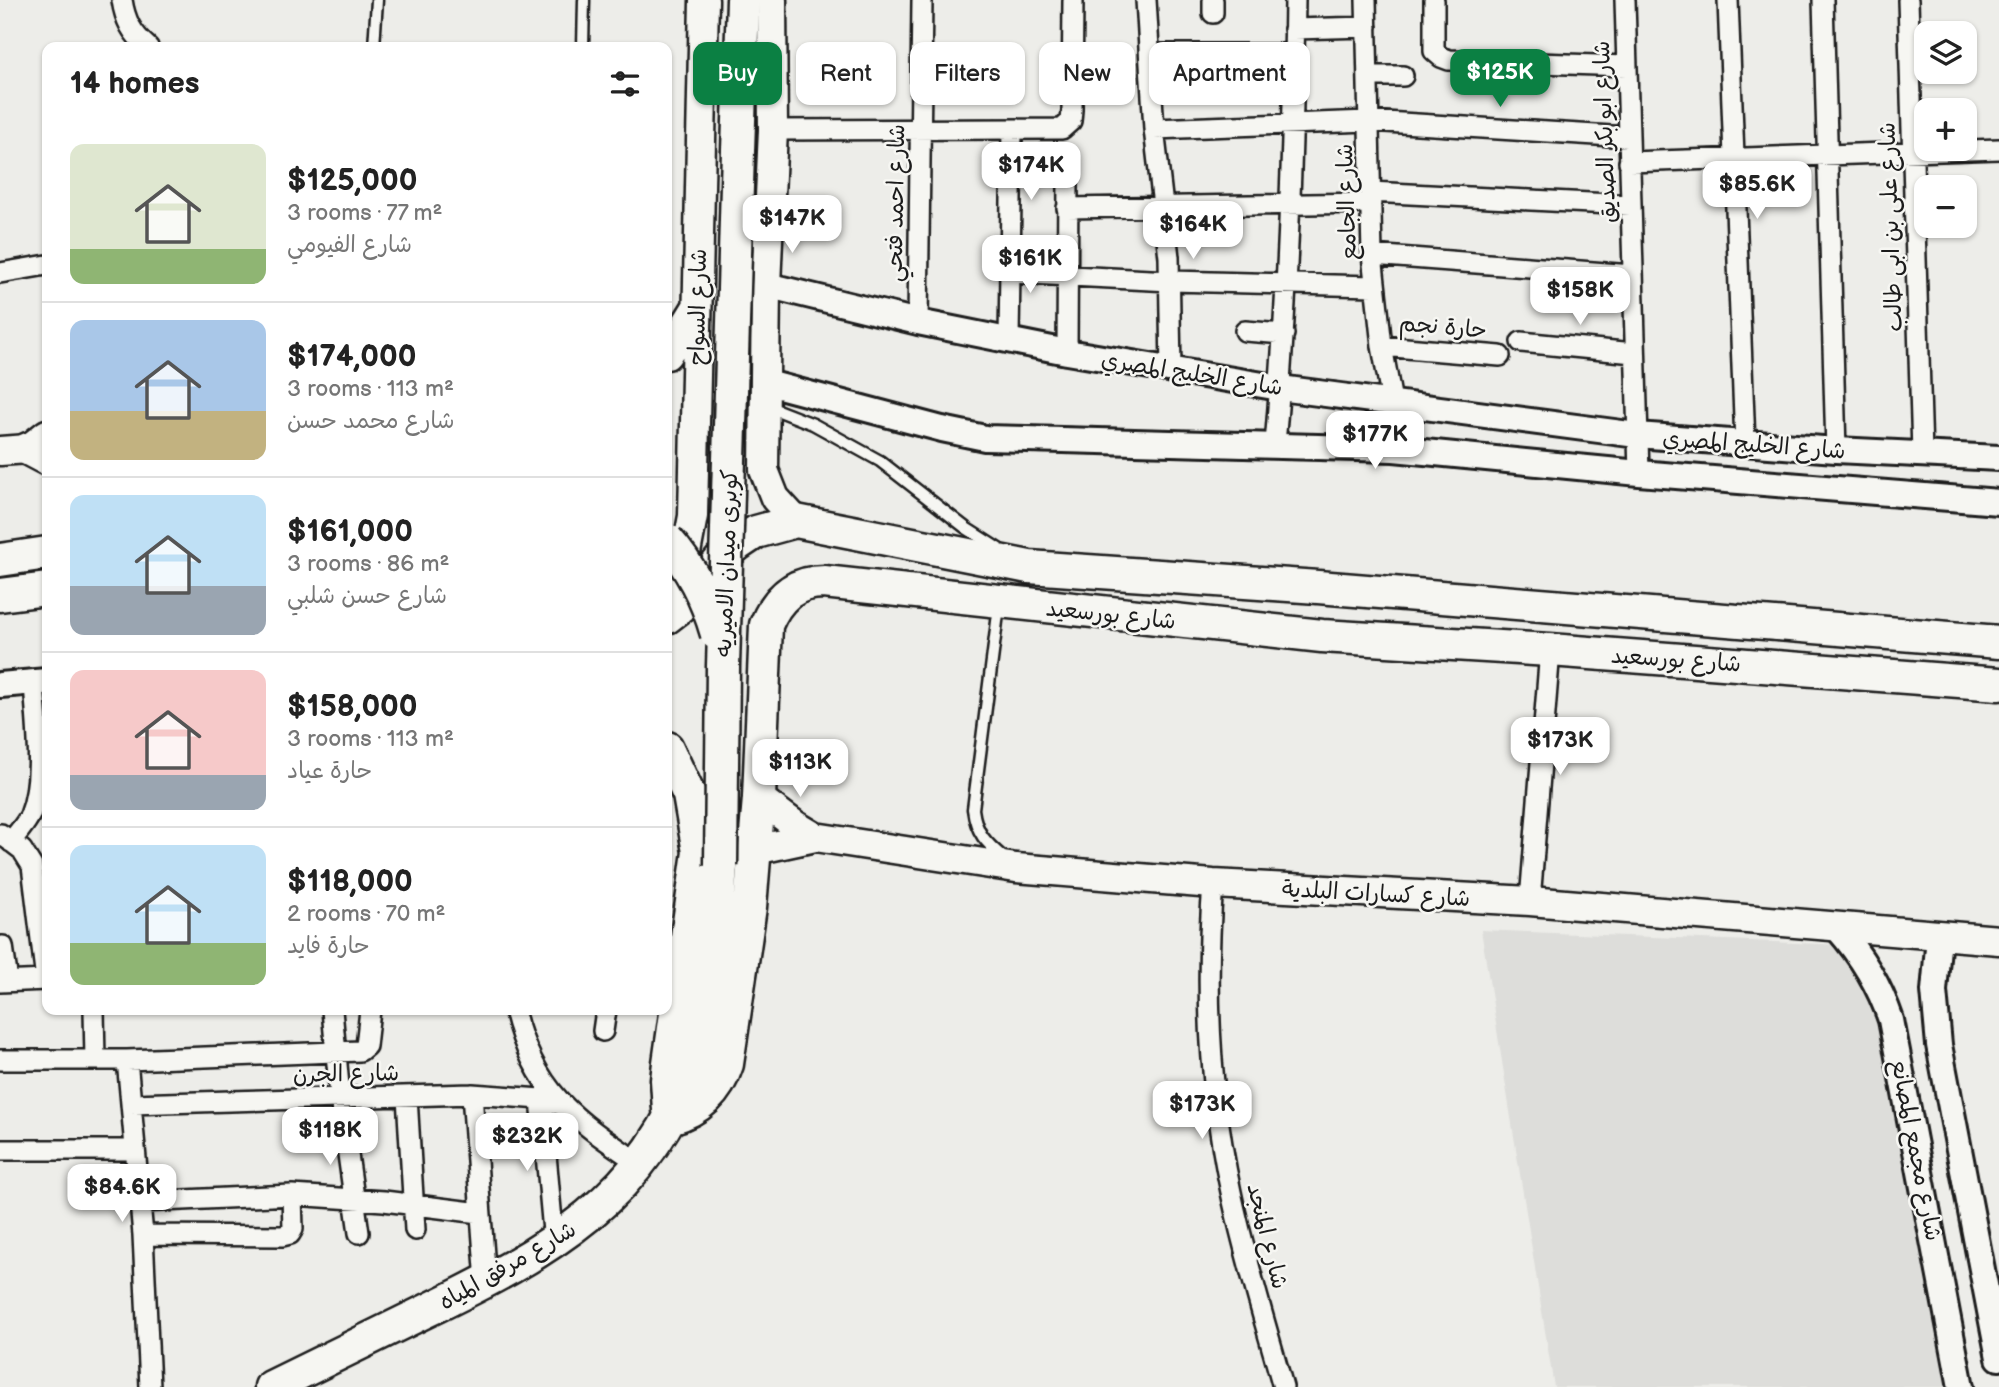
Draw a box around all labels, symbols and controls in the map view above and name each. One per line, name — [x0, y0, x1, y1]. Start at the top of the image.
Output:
map controls — [1914, 21, 1977, 238]
button: layers — [1914, 21, 1977, 84]
street label: شارع ابو بكر الصديق — [1588, 40, 1623, 224]
chip: Buy — [693, 42, 782, 105]
chip: Rent — [796, 42, 896, 105]
chip: Filters — [910, 42, 1025, 105]
chip: New — [1039, 42, 1135, 105]
chip: Apartment — [1149, 42, 1310, 105]
pin: $125K — [1451, 50, 1549, 109]
text: $125K — [1466, 58, 1534, 86]
icon: filters — [606, 65, 644, 103]
text: 14 homes — [70, 66, 199, 102]
button: + — [1914, 98, 1977, 161]
street label: شارع على بن ابى طالب — [1873, 122, 1910, 332]
street label: شارع احمد فتحي — [881, 124, 917, 282]
pin: $174K — [982, 142, 1080, 202]
street label: شارع الجامع — [1331, 143, 1365, 261]
text: $174K — [998, 151, 1064, 179]
pin: $85.6K — [1700, 162, 1814, 221]
text: $125,000 — [287, 163, 417, 199]
text: $85.6K — [1719, 170, 1795, 198]
icon: home — [126, 172, 210, 256]
button: − — [1914, 175, 1977, 238]
pin: $147K — [743, 196, 841, 255]
text: 3 rooms · 77 m² — [287, 199, 443, 227]
pin: $164K — [1144, 202, 1242, 261]
text: $147K — [759, 204, 825, 232]
text: $164K — [1159, 210, 1227, 238]
text: شارع الفيومي — [287, 231, 412, 259]
pin: $161K — [981, 236, 1079, 295]
text: $161K — [998, 244, 1062, 272]
street label: شارع السواح — [683, 248, 714, 366]
pin: $158K — [1531, 268, 1629, 327]
text: $158K — [1546, 276, 1614, 304]
street label: حارة نجم — [1398, 309, 1488, 348]
text: $174,000 — [287, 339, 416, 375]
street label: شارع الخليج المصري — [1099, 346, 1285, 404]
icon: home — [126, 348, 210, 432]
text: 3 rooms · 113 m² — [287, 375, 454, 403]
text: شارع محمد حسن — [287, 407, 455, 435]
pin: $177K — [1326, 412, 1424, 471]
text: $177K — [1342, 420, 1408, 448]
street label: شارع الخليج المصري — [1661, 425, 1846, 467]
street label: كوبرى ميدان الاميريه — [710, 468, 744, 658]
text: $161,000 — [287, 514, 413, 550]
icon: home — [126, 523, 210, 607]
text: 3 rooms · 86 m² — [287, 550, 449, 578]
text: شارع حسن شلبي — [287, 582, 447, 610]
street label: شارع بورسعيد — [1044, 594, 1177, 637]
street label: شارع بورسعيد — [1610, 641, 1742, 680]
text: $158,000 — [287, 689, 417, 725]
icon: home — [126, 698, 210, 782]
pin: $173K — [1511, 718, 1609, 777]
text: 3 rooms · 113 m² — [287, 725, 454, 753]
text: $173K — [1527, 726, 1593, 754]
pin: $113K — [751, 740, 849, 799]
text: $113K — [768, 748, 832, 776]
text: حارة عياد — [287, 757, 372, 785]
text: $118,000 — [287, 864, 413, 900]
icon: home — [126, 873, 210, 957]
street label: شارع كسارات البلدية — [1281, 875, 1471, 914]
text: 2 rooms · 70 m² — [287, 900, 446, 928]
text: حارة فايد — [287, 932, 370, 960]
street label: شارع مجمع المصانع — [1883, 1057, 1947, 1244]
street label: شارع الجرن — [293, 1059, 399, 1090]
pin: $173K — [1153, 1082, 1251, 1141]
text: $173K — [1169, 1090, 1235, 1118]
pin: $118K — [281, 1108, 379, 1167]
pin: $232K — [478, 1114, 576, 1173]
text: $118K — [298, 1116, 362, 1144]
text: $232K — [491, 1122, 563, 1150]
pin: $84.6K — [65, 1164, 179, 1224]
text: $84.6K — [83, 1173, 161, 1201]
street label: شارع المنجد — [1239, 1180, 1294, 1292]
street label: شارع مرفق المياه — [434, 1215, 582, 1317]

